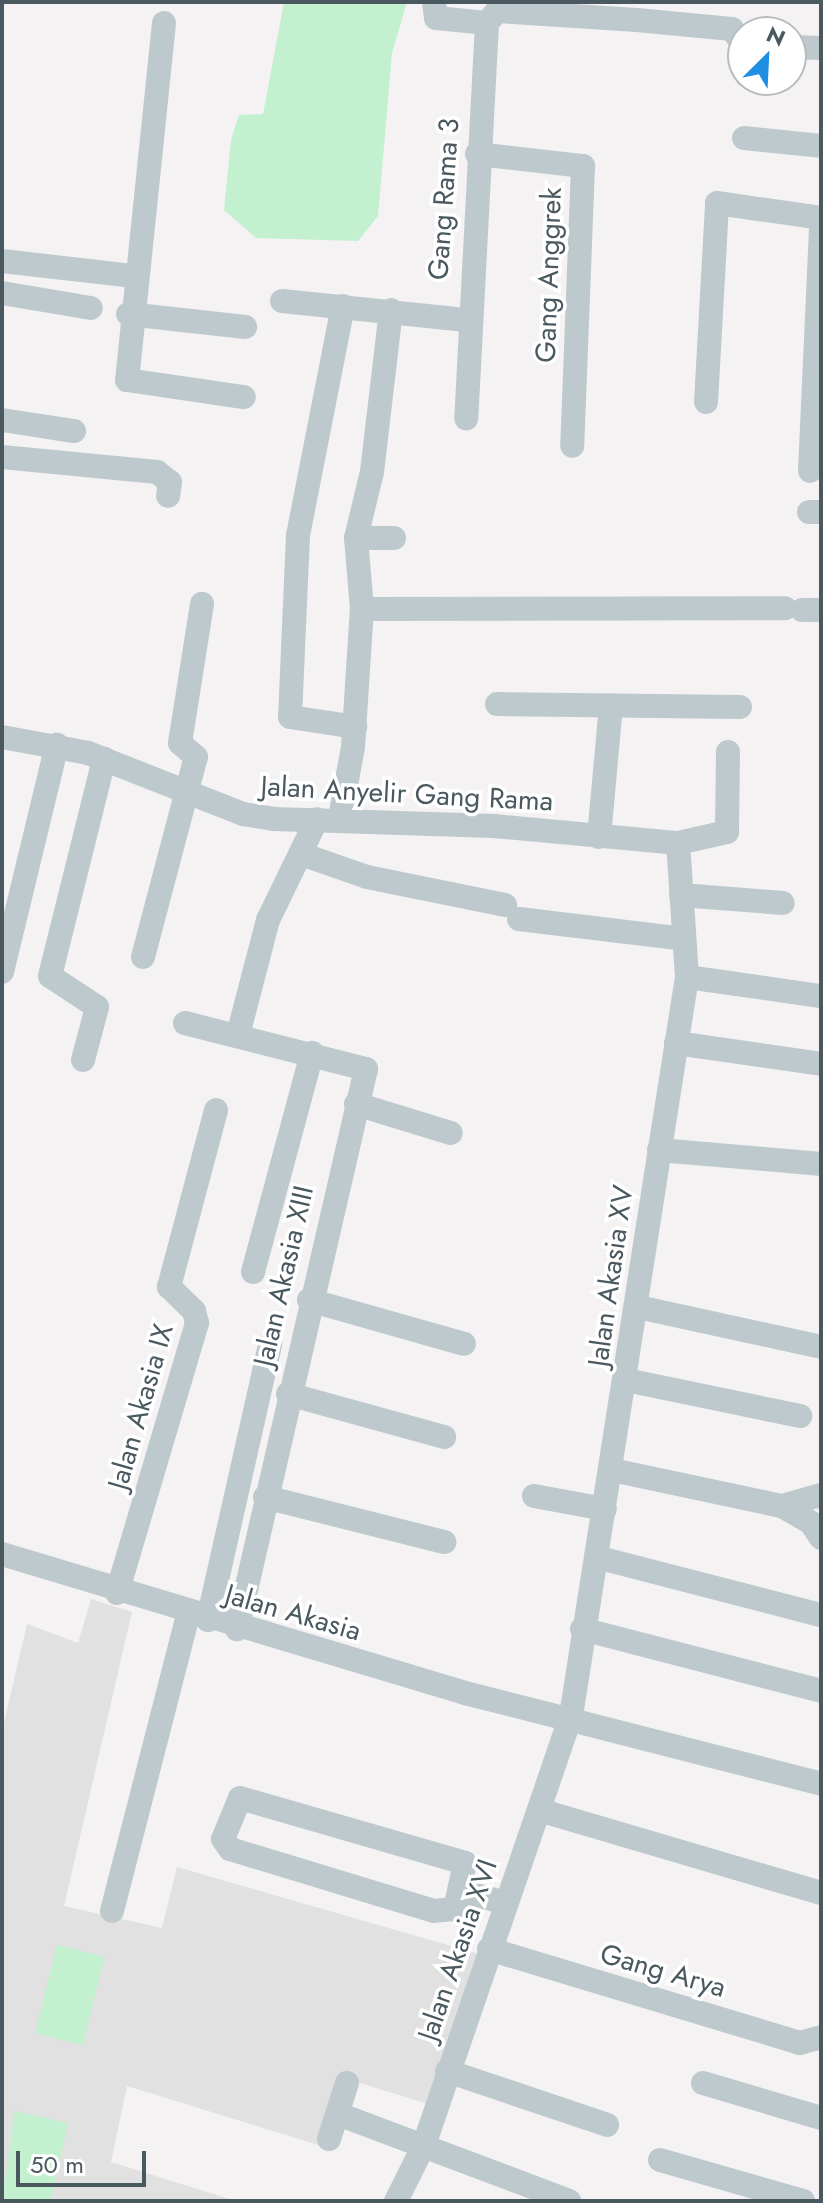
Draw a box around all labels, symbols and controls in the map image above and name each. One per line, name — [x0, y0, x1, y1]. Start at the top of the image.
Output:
north arrow — [727, 16, 807, 96]
text: N — [761, 18, 790, 54]
street label: Gang Rama 3 — [422, 117, 466, 281]
street label: Gang Anggrek — [529, 187, 569, 363]
street label: Jalan Anyelir Gang Rama — [260, 770, 554, 818]
street label: Jalan Akasia XIII — [247, 1183, 321, 1369]
street label: Jalan Akasia XV — [582, 1183, 640, 1369]
street label: Jalan Akasia IX — [101, 1321, 181, 1493]
street label: Jalan Akasia — [221, 1578, 365, 1648]
street label: Jalan Akasia XVI — [411, 1855, 505, 2045]
street label: Gang Arya — [596, 1937, 730, 2005]
scale bar — [20, 2135, 150, 2185]
text: 50 m — [30, 2147, 84, 2182]

